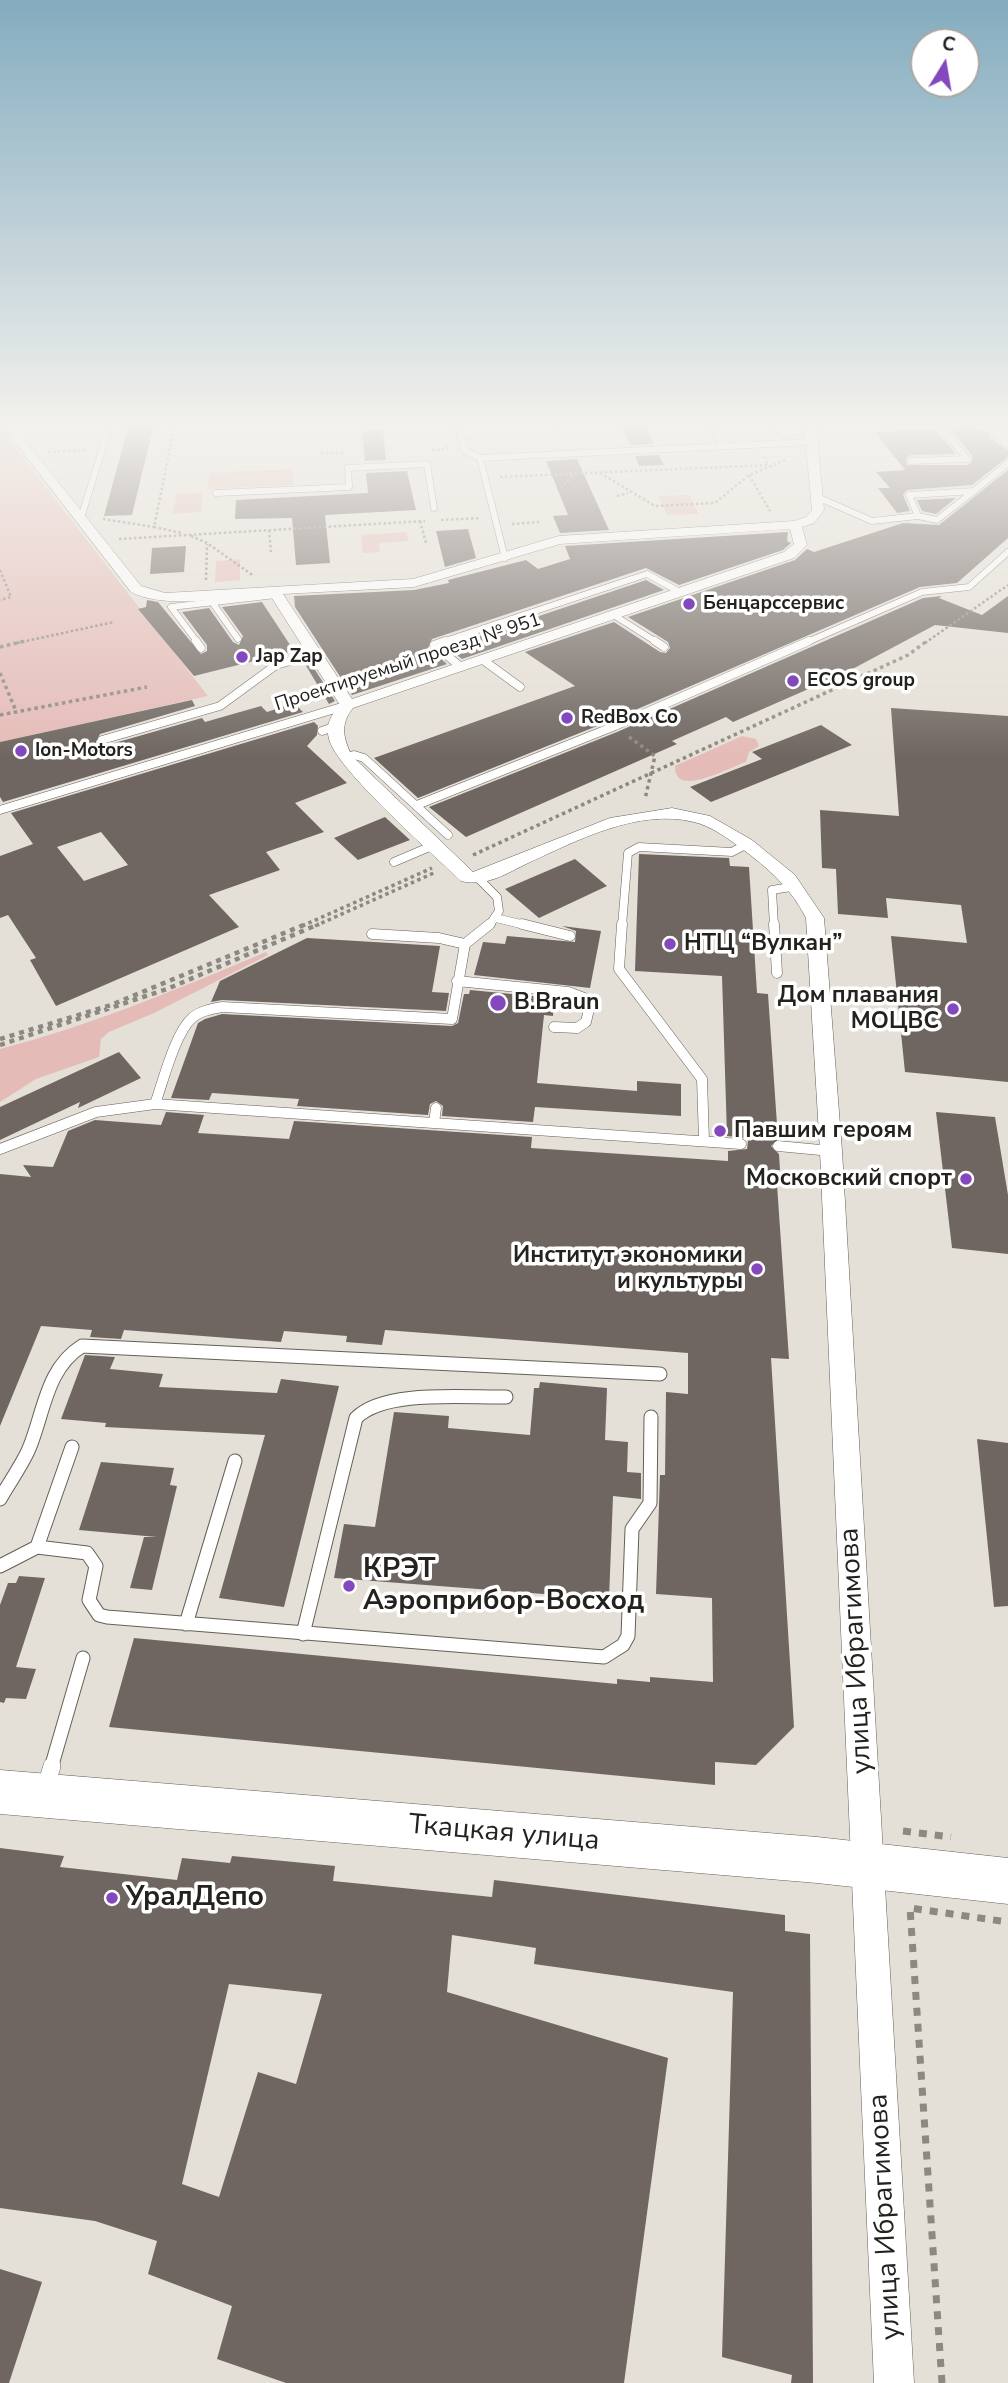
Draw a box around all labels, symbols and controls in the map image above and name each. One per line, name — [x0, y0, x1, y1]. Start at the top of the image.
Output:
north arrow — [910, 28, 980, 98]
text: С — [940, 30, 957, 58]
place label: Бенцарссервис — [703, 593, 844, 615]
marker: Бенцарссервис — [681, 596, 697, 612]
street label: Проектируемый проезд № 951 — [272, 609, 544, 717]
place label: Jap Zap — [256, 646, 323, 668]
marker: Jap Zap — [234, 649, 250, 665]
place label: ECOS group — [807, 670, 915, 692]
marker: ECOS group — [785, 673, 801, 689]
place label: RedBox Co — [581, 707, 678, 729]
marker: RedBox Co — [559, 710, 575, 726]
place label: Ion-Motors — [35, 740, 133, 762]
marker: Ion-Motors — [13, 743, 29, 759]
place label: НТЦ “Вулкан” — [684, 930, 842, 958]
marker: НТЦ “Вулкан” — [662, 936, 678, 952]
place label: Дом плавания МОЦВС — [778, 982, 939, 1036]
place label: B.Braun — [514, 989, 599, 1017]
marker: B.Braun — [488, 993, 508, 1013]
marker: Дом плавания МОЦВС — [945, 1001, 961, 1017]
place label: Павшим героям — [734, 1117, 912, 1145]
marker: Павшим героям — [712, 1123, 728, 1139]
place label: Московский спорт — [746, 1165, 952, 1193]
marker: Московский спорт — [958, 1171, 974, 1187]
place label: Институт экономики и культуры — [513, 1242, 743, 1296]
marker: Институт экономики и культуры — [749, 1261, 765, 1277]
street label: улица Ибрагимова — [834, 1527, 880, 1775]
place label: КРЭТ Аэроприбор-Восход — [363, 1553, 644, 1619]
marker: КРЭТ Аэроприбор-Восход — [341, 1578, 357, 1594]
street label: Ткацкая улица — [407, 1809, 601, 1859]
place label: УралДепо — [126, 1881, 264, 1915]
marker: УралДепо — [104, 1890, 120, 1906]
street label: улица Ибрагимова — [863, 2093, 909, 2341]

